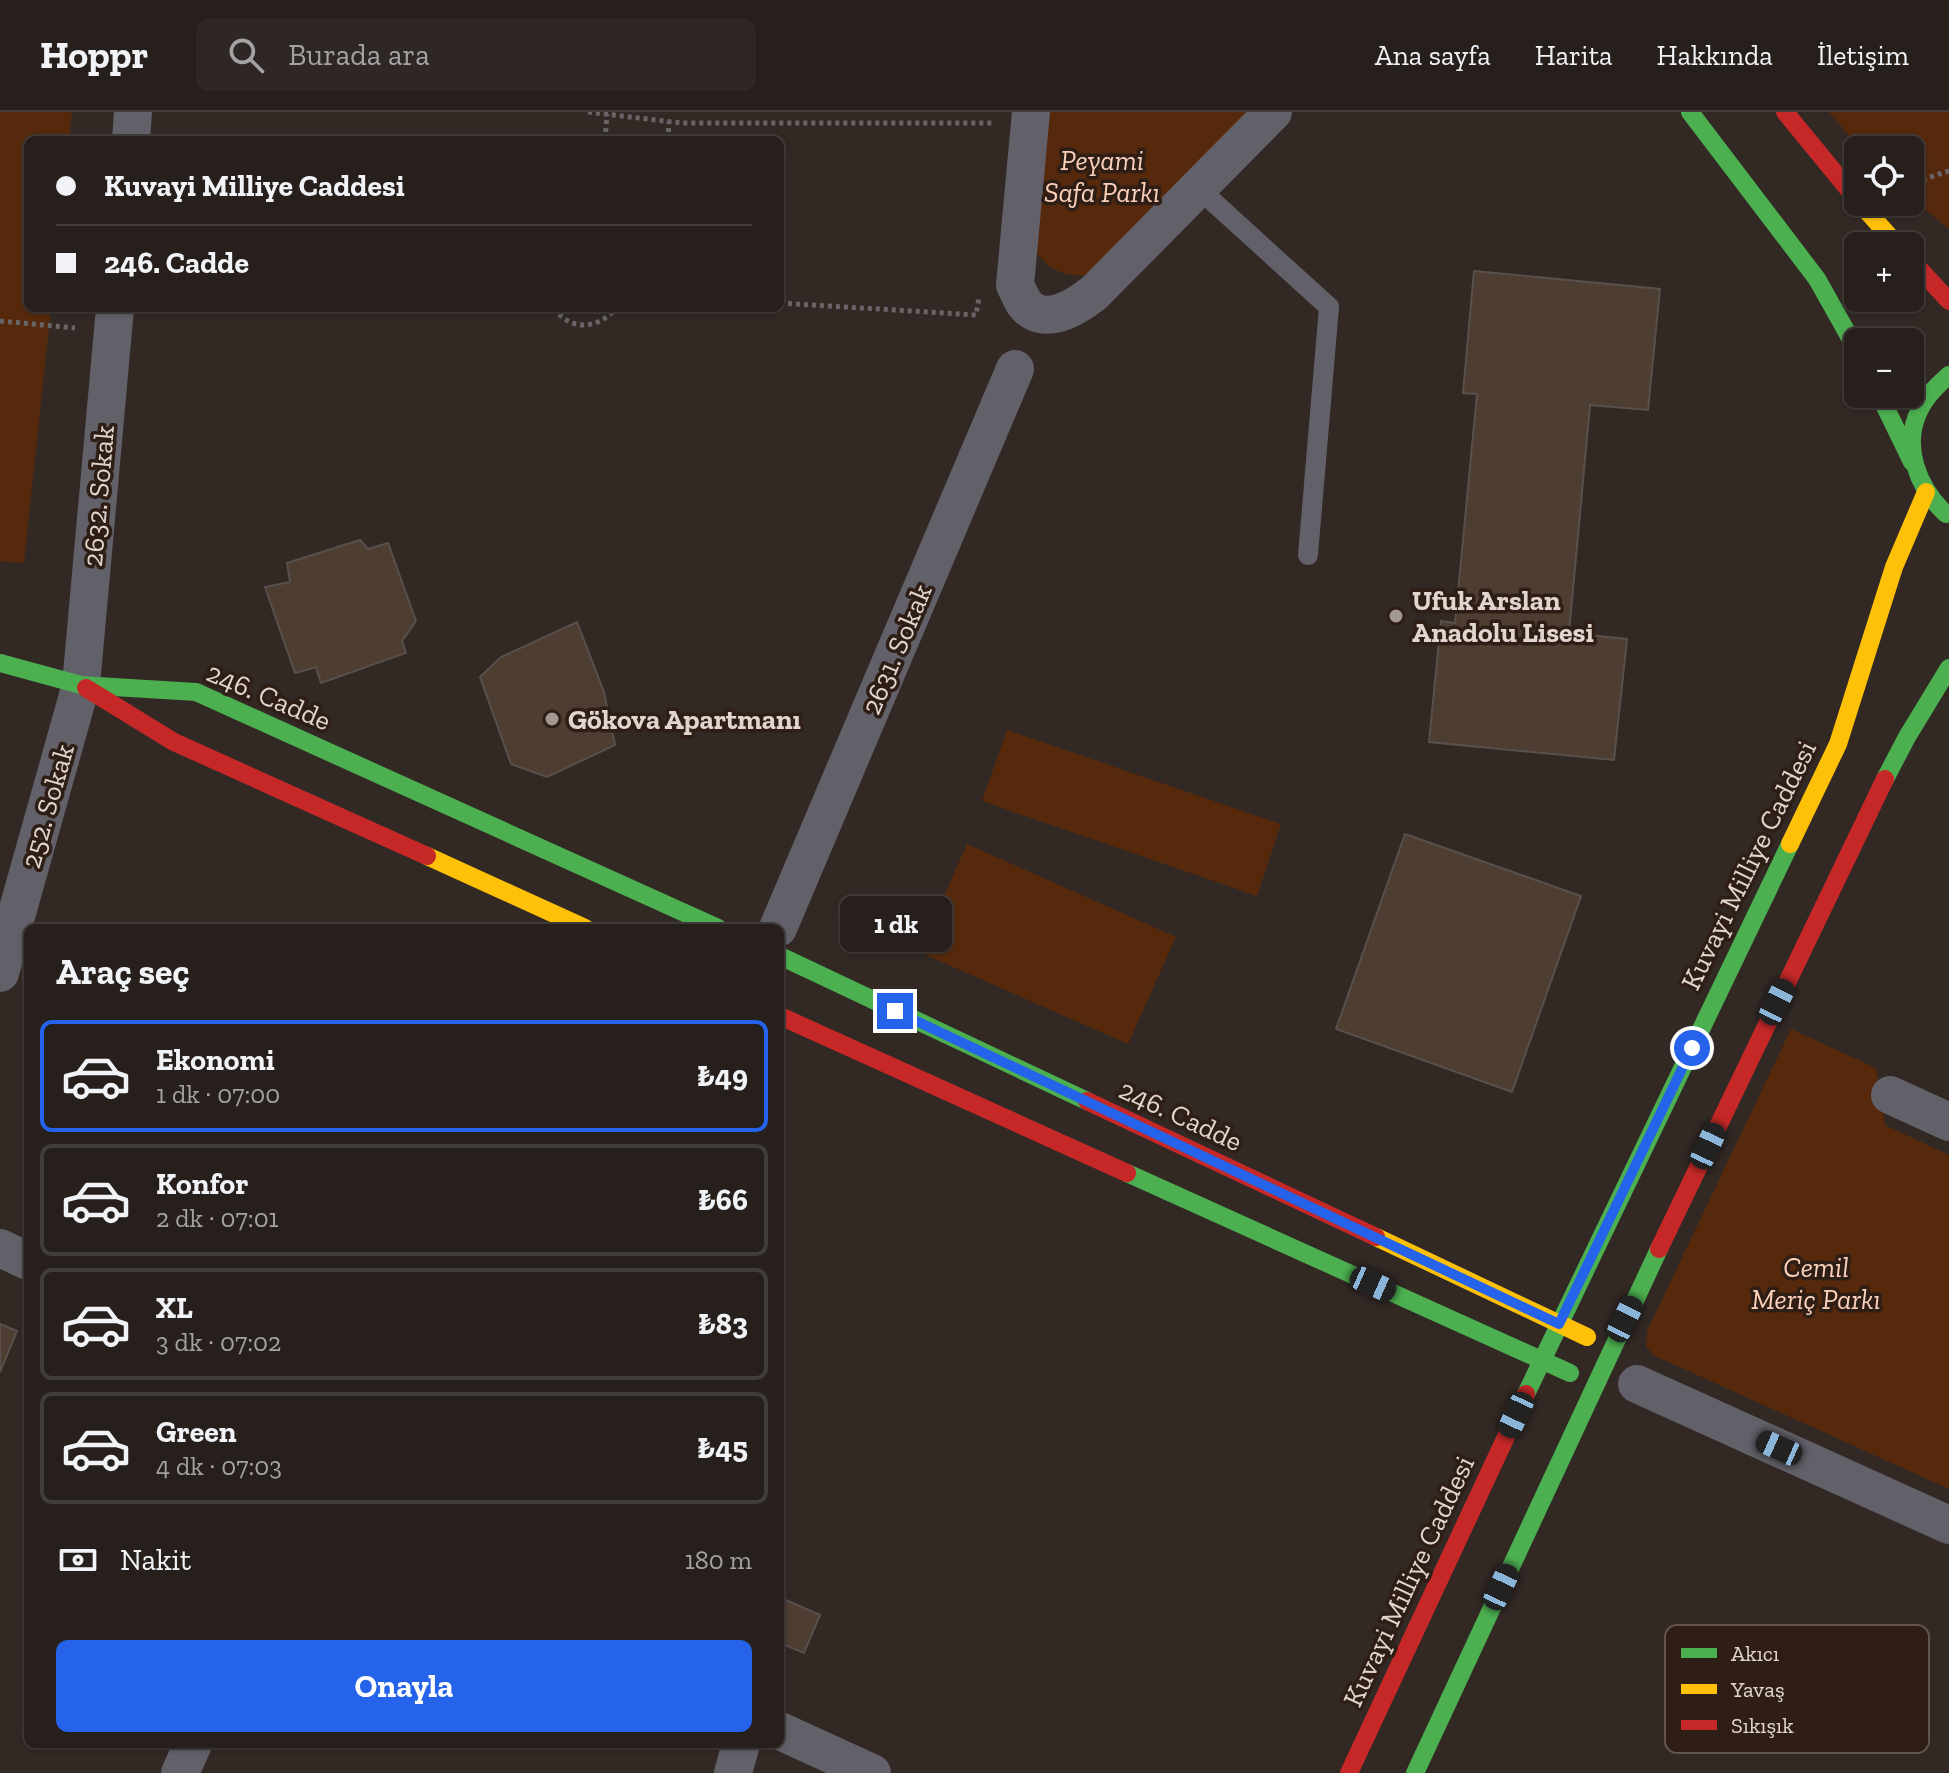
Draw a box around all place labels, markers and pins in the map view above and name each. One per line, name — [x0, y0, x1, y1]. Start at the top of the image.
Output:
place label: Ufuk Arslan Anadolu Lisesi — [1412, 584, 1594, 649]
marker: Ufuk Arslan Anadolu Lisesi — [1387, 607, 1405, 625]
place label: Gökova Apartmanı — [568, 703, 801, 736]
marker: Gökova Apartmanı — [543, 710, 561, 728]

